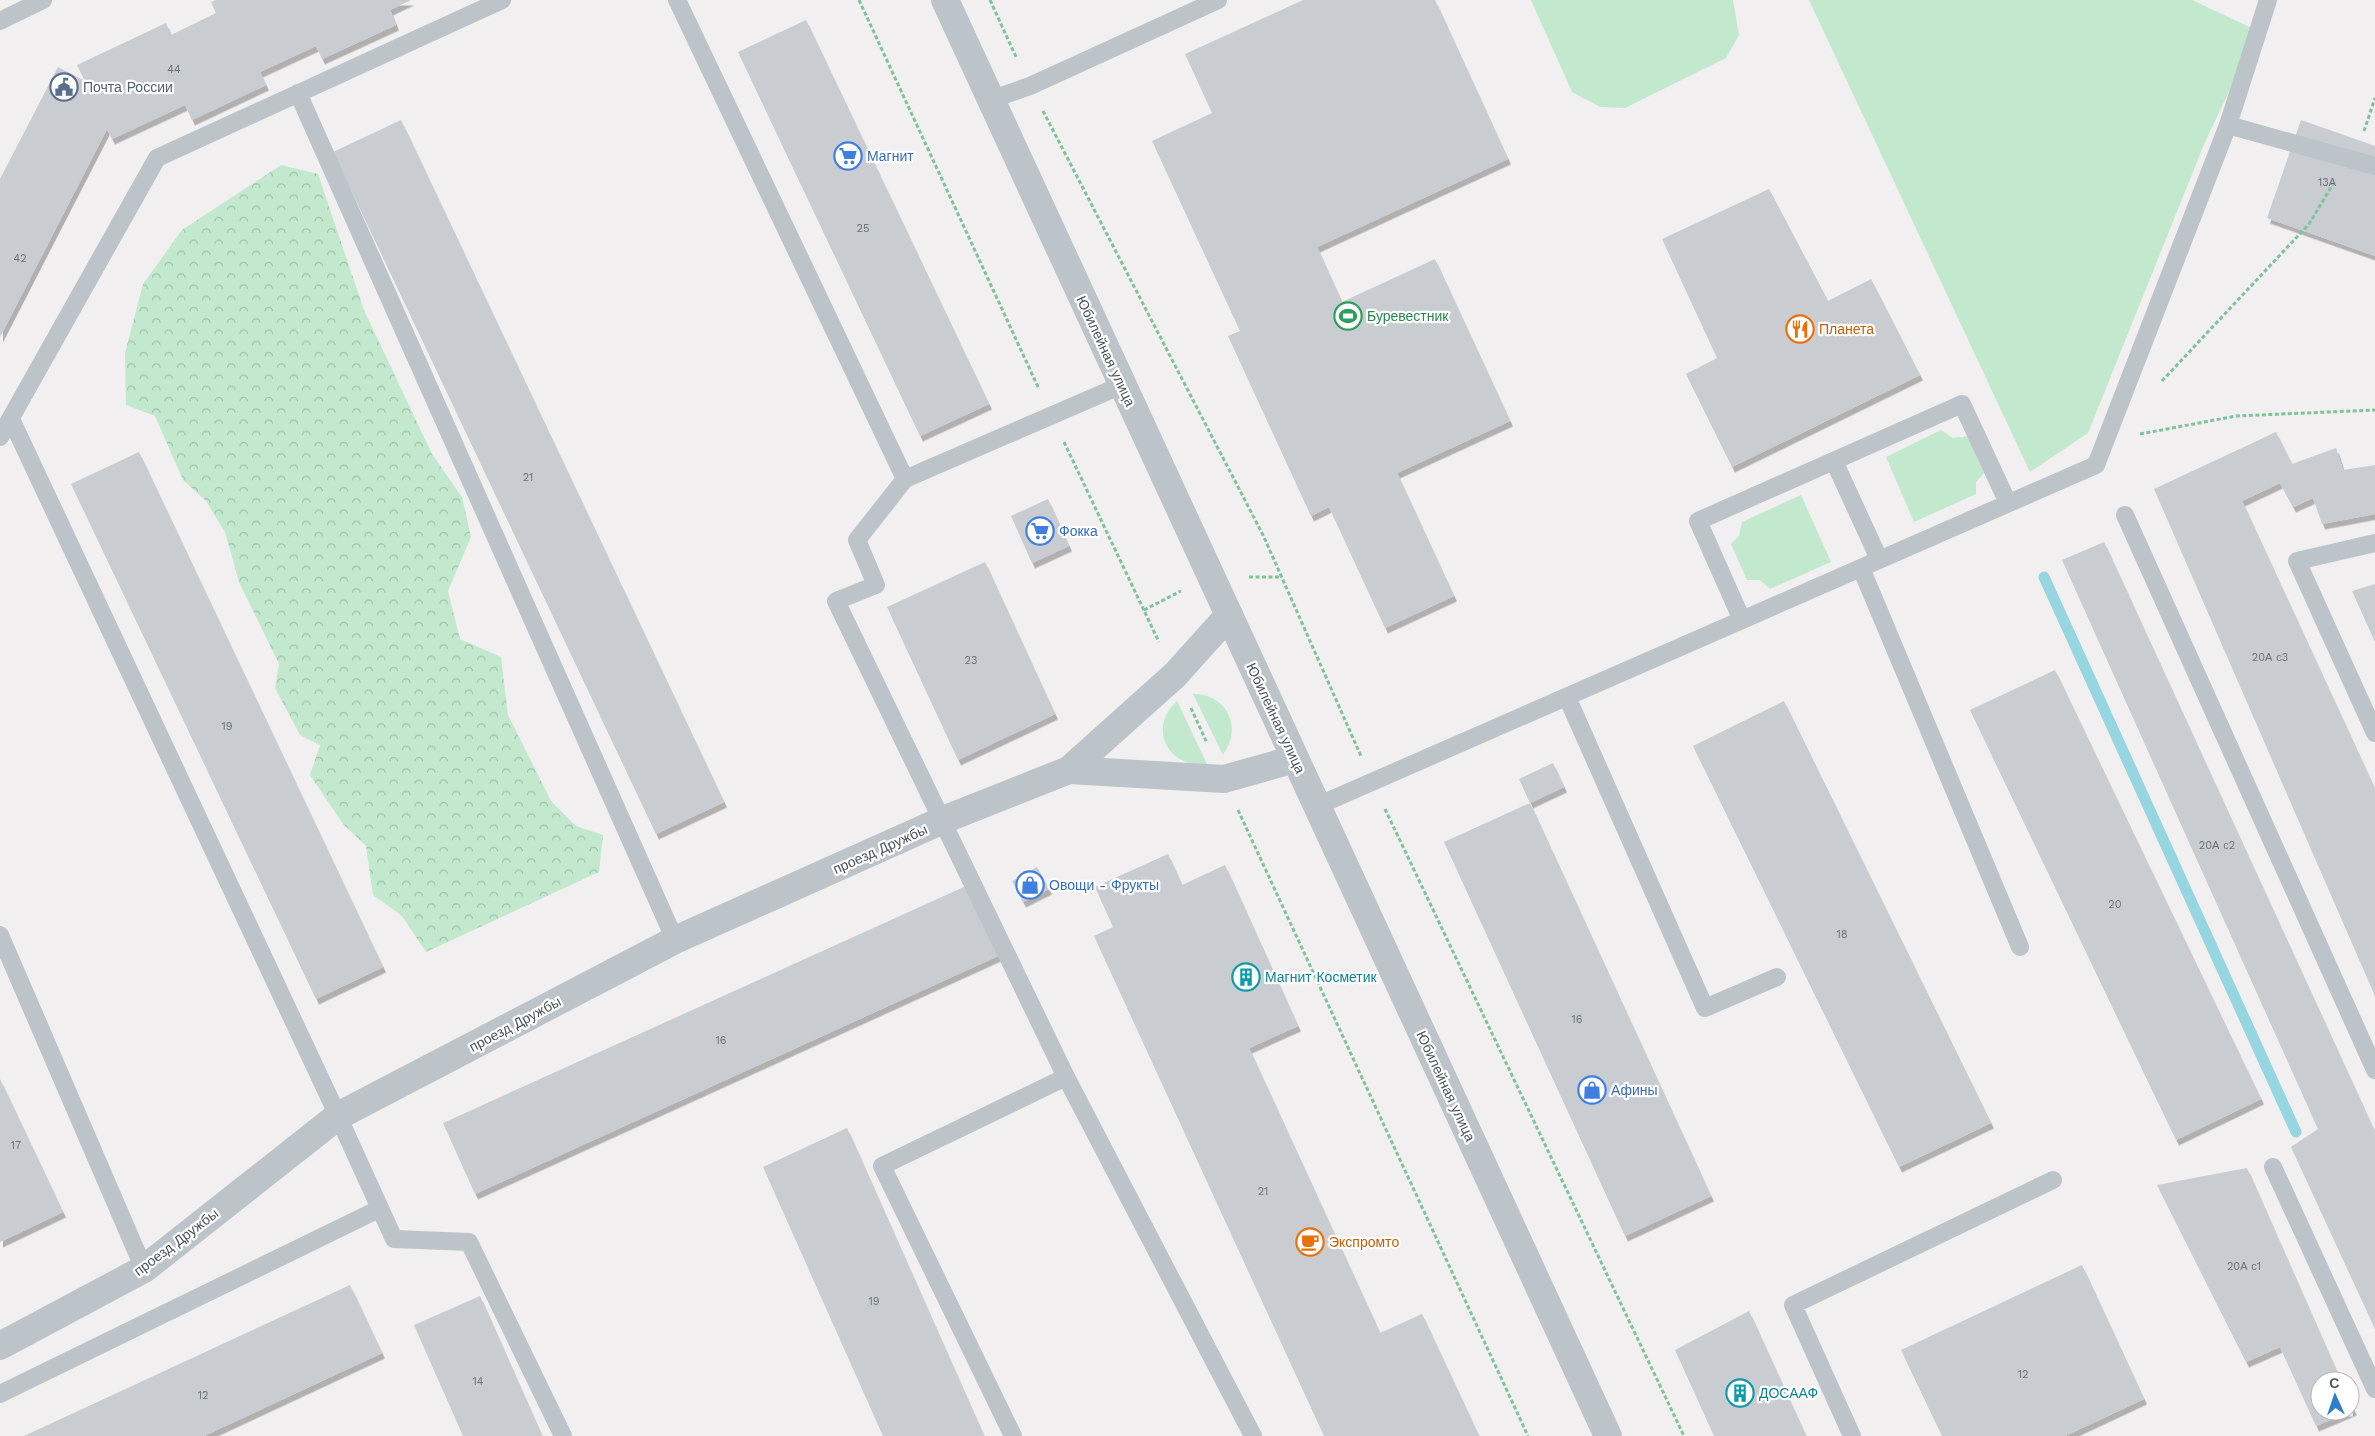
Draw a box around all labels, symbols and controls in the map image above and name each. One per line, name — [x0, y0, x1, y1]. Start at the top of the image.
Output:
house number: 44 — [167, 63, 181, 76]
public building icon: Почта России — [49, 72, 79, 102]
place label: Почта России — [83, 79, 173, 95]
supermarket icon: Магнит — [833, 141, 863, 171]
place label: Магнит — [867, 148, 914, 164]
house number: 13А — [2318, 176, 2337, 189]
house number: 25 — [857, 222, 869, 235]
house number: 42 — [13, 252, 27, 265]
street label: Юбилейная улица — [1073, 293, 1139, 409]
sports icon: Буревестник — [1333, 301, 1363, 331]
place label: Буревестник — [1367, 308, 1449, 324]
restaurant icon: Планета — [1785, 314, 1815, 344]
place label: Планета — [1819, 321, 1874, 337]
house number: 21 — [523, 471, 533, 484]
supermarket icon: Фокка — [1025, 516, 1055, 546]
place label: Фокка — [1059, 523, 1098, 539]
house number: 20А с3 — [2252, 651, 2288, 664]
house number: 23 — [965, 654, 977, 667]
street label: Юбилейная улица — [1243, 660, 1309, 776]
house number: 19 — [221, 720, 233, 733]
street label: проезд Дружбы — [830, 821, 930, 877]
house number: 20А с2 — [2199, 839, 2235, 852]
shop icon: Овощи - Фрукты — [1015, 870, 1045, 900]
place label: Овощи - Фрукты — [1049, 877, 1159, 893]
house number: 20 — [2108, 898, 2122, 911]
house number: 18 — [1836, 928, 1848, 941]
building icon: Магнит Косметик — [1231, 962, 1261, 992]
place label: Магнит Косметик — [1265, 969, 1378, 985]
street label: проезд Дружбы — [466, 993, 564, 1055]
house number: 16 — [1572, 1013, 1583, 1026]
street label: Юбилейная улица — [1413, 1028, 1479, 1144]
house number: 16 — [716, 1034, 727, 1047]
shop icon: Афины — [1577, 1075, 1607, 1105]
place label: Афины — [1611, 1082, 1658, 1098]
house number: 17 — [11, 1139, 21, 1152]
house number: 21 — [1258, 1185, 1268, 1198]
street label: проезд Дружбы — [131, 1205, 221, 1279]
cafe icon: Экспромто — [1295, 1227, 1325, 1257]
place label: Экспромто — [1329, 1234, 1399, 1250]
house number: 20А с1 — [2227, 1260, 2261, 1273]
house number: 19 — [868, 1295, 880, 1308]
house number: 12 — [2018, 1368, 2028, 1381]
north arrow — [2310, 1371, 2360, 1421]
house number: 14 — [472, 1375, 484, 1388]
text: С — [2329, 1375, 2340, 1391]
building icon: ДОСААФ — [1725, 1378, 1755, 1408]
place label: ДОСААФ — [1759, 1385, 1818, 1401]
house number: 12 — [198, 1389, 208, 1402]

